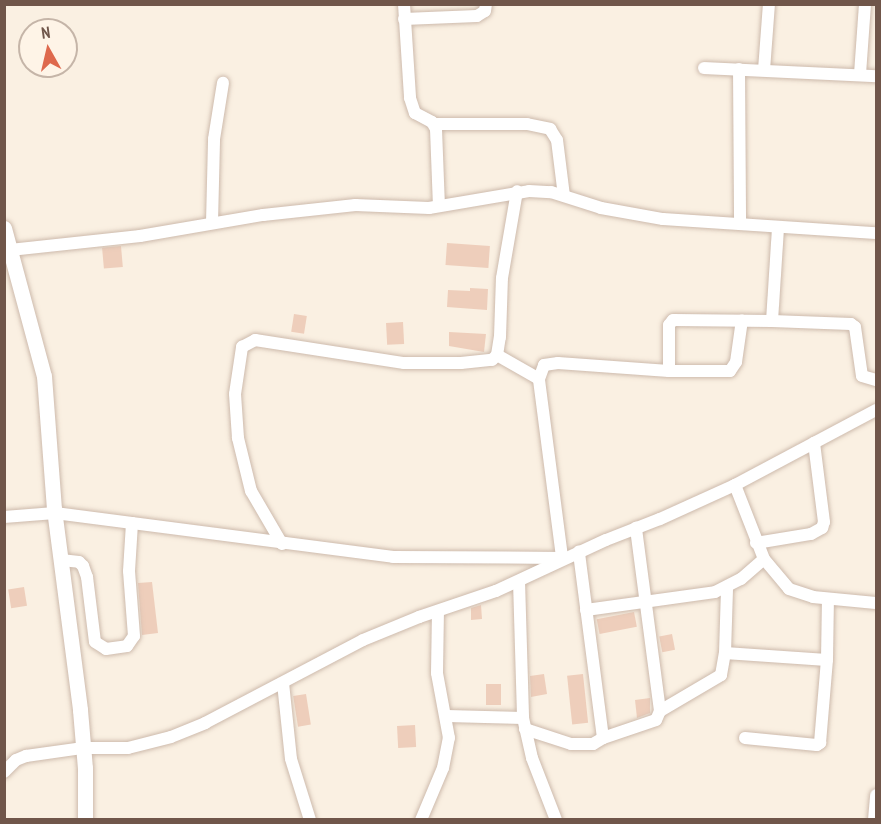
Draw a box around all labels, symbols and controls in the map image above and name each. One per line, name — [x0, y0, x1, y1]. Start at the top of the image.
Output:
north arrow — [18, 18, 78, 78]
text: N — [40, 22, 51, 43]

